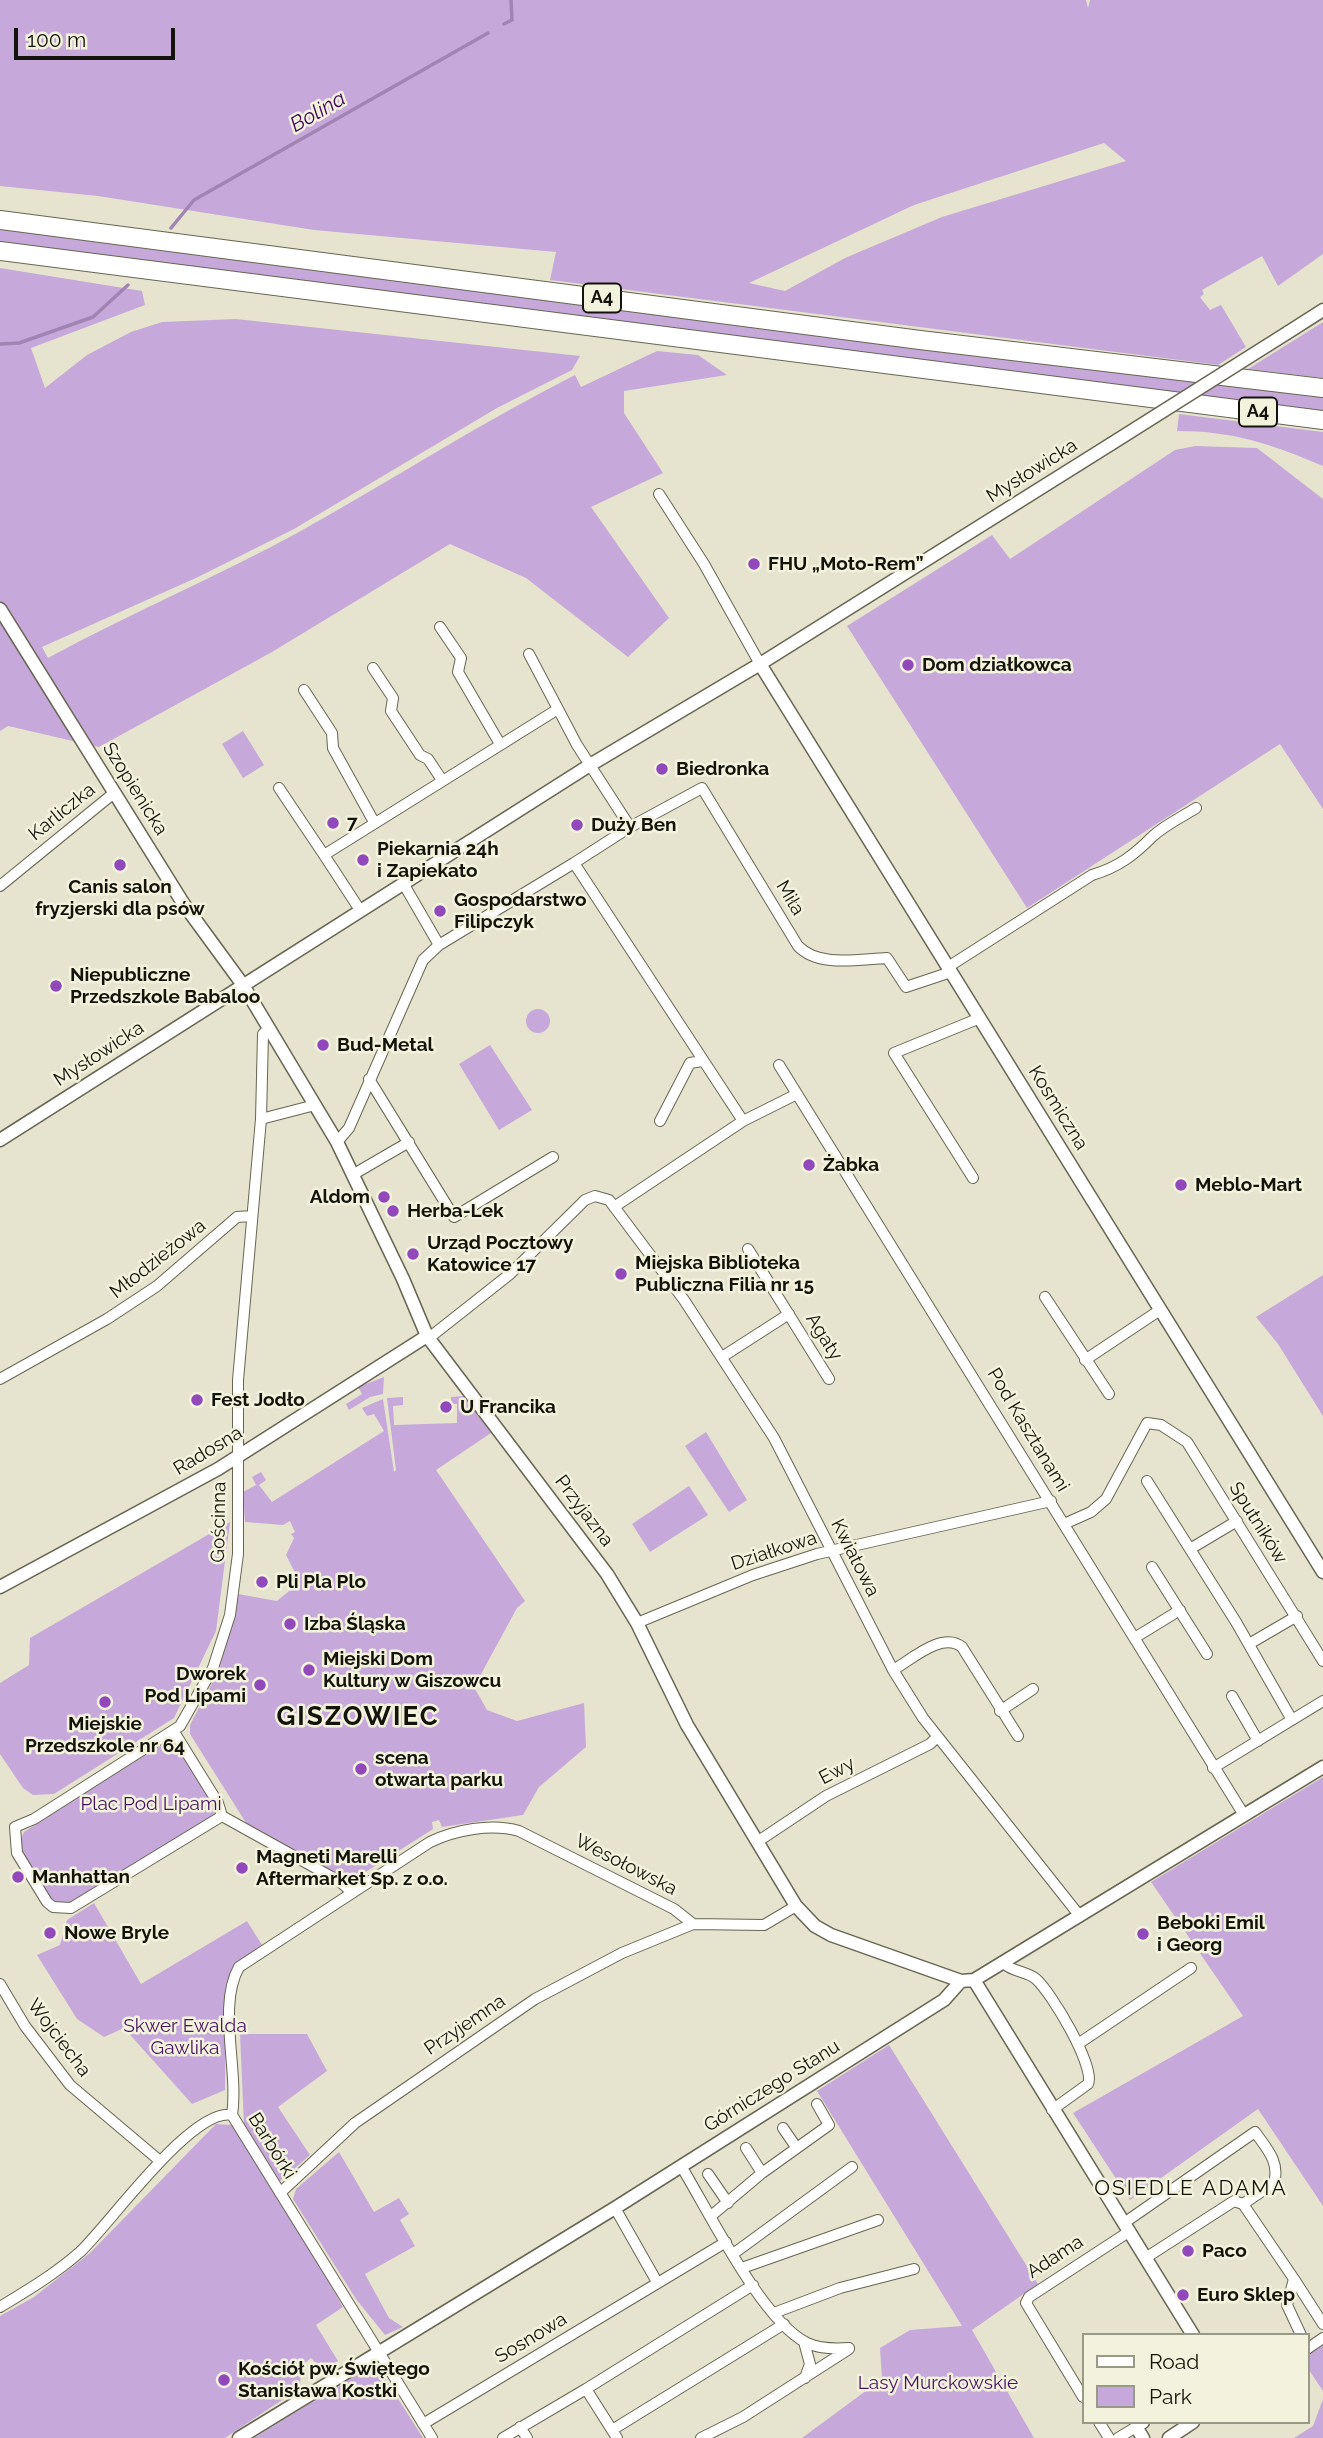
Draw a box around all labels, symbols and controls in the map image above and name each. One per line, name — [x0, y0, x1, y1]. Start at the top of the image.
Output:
scale bar — [18, 14, 178, 58]
text: 100 m — [27, 27, 86, 52]
water label: Bolina — [286, 86, 350, 138]
road number: A4 — [583, 284, 621, 312]
road number: A4 — [1239, 398, 1277, 426]
street label: Mysłowicka — [982, 434, 1082, 508]
place label: FHU „Moto-Rem” — [768, 553, 924, 575]
marker: FHU „Moto-Rem” — [746, 556, 762, 572]
place label: Dom działkowca — [922, 654, 1072, 676]
marker: Dom działkowca — [900, 657, 916, 673]
street label: Szopienicka — [98, 738, 172, 840]
place label: Biedronka — [676, 758, 769, 780]
marker: Biedronka — [654, 761, 670, 777]
street label: Karliczka — [24, 778, 100, 846]
place label: 7 — [347, 812, 358, 834]
place label: Duży Ben — [591, 814, 676, 836]
marker: 7 — [325, 815, 341, 831]
marker: Duży Ben — [569, 817, 585, 833]
place label: Piekarnia 24h i Zapiekato — [377, 838, 499, 882]
marker: Piekarnia 24h i Zapiekato — [355, 852, 371, 868]
marker: Canis salon fryzjerski dla psów — [112, 857, 128, 873]
place label: Canis salon fryzjerski dla psów — [35, 876, 205, 920]
street label: Miła — [771, 876, 809, 920]
place label: Gospodarstwo Filipczyk — [454, 889, 586, 933]
marker: Gospodarstwo Filipczyk — [432, 903, 448, 919]
place label: Niepubliczne Przedszkole Babaloo — [70, 964, 260, 1008]
marker: Niepubliczne Przedszkole Babaloo — [48, 978, 64, 994]
street label: Mysłowicka — [50, 1016, 148, 1092]
place label: Bud-Metal — [337, 1034, 434, 1056]
marker: Bud-Metal — [315, 1037, 331, 1053]
street label: Kosmiczna — [1023, 1062, 1093, 1154]
place label: Żabka — [823, 1154, 879, 1176]
marker: Żabka — [801, 1157, 817, 1173]
place label: Meblo-Mart — [1195, 1174, 1302, 1196]
marker: Meblo-Mart — [1173, 1177, 1189, 1193]
place label: Aldom — [310, 1186, 370, 1208]
marker: Aldom — [376, 1189, 392, 1205]
place label: Herba-Lek — [407, 1200, 504, 1222]
marker: Herba-Lek — [385, 1203, 401, 1219]
street label: Młodzieżowa — [105, 1214, 211, 1304]
place label: Urząd Pocztowy Katowice 17 — [427, 1232, 573, 1276]
marker: Urząd Pocztowy Katowice 17 — [405, 1246, 421, 1262]
place label: Miejska Biblioteka Publiczna Filia nr 15 — [635, 1252, 814, 1296]
marker: Miejska Biblioteka Publiczna Filia nr 15 — [613, 1266, 629, 1282]
street label: Agaty — [801, 1309, 847, 1365]
street label: Pod Kasztanami — [982, 1364, 1074, 1496]
place label: Fest Jodło — [211, 1389, 305, 1411]
marker: Fest Jodło — [189, 1392, 205, 1408]
place label: U Francika — [460, 1396, 556, 1418]
marker: U Francika — [438, 1399, 454, 1415]
street label: Radosna — [169, 1422, 247, 1480]
street label: Przyjazna — [550, 1471, 618, 1551]
street label: Sputników — [1224, 1478, 1292, 1568]
street label: Gościnna — [207, 1481, 231, 1563]
street label: Kwiatowa — [826, 1515, 884, 1601]
street label: Działkowa — [728, 1526, 820, 1576]
place label: Pli Pla Plo — [276, 1571, 366, 1593]
marker: Pli Pla Plo — [254, 1574, 270, 1590]
place label: Izba Śląska — [304, 1613, 406, 1635]
marker: Izba Śląska — [282, 1616, 298, 1632]
place label: Miejski Dom Kultury w Giszowcu — [323, 1648, 501, 1692]
marker: Miejski Dom Kultury w Giszowcu — [301, 1662, 317, 1678]
place label: Dworek Pod Lipami — [145, 1663, 246, 1707]
marker: Dworek Pod Lipami — [252, 1677, 268, 1693]
marker: Miejskie Przedszkole nr 64 — [97, 1694, 113, 1710]
district label: GISZOWIEC — [278, 1701, 438, 1733]
place label: Miejskie Przedszkole nr 64 — [25, 1713, 185, 1757]
place label: scena otwarta parku — [375, 1747, 503, 1791]
street label: Ewy — [815, 1752, 859, 1790]
marker: scena otwarta parku — [353, 1761, 369, 1777]
park label: Plac Pod Lipami — [80, 1793, 222, 1815]
street label: Wesołowska — [571, 1830, 681, 1900]
place label: Magneti Marelli Aftermarket Sp. z o.o. — [256, 1846, 448, 1890]
marker: Magneti Marelli Aftermarket Sp. z o.o. — [234, 1860, 250, 1876]
place label: Manhattan — [32, 1866, 130, 1888]
marker: Manhattan — [10, 1869, 26, 1885]
place label: Beboki Emil i Georg — [1157, 1912, 1265, 1956]
place label: Nowe Bryle — [64, 1922, 169, 1944]
marker: Nowe Bryle — [42, 1925, 58, 1941]
marker: Beboki Emil i Georg — [1135, 1926, 1151, 1942]
street label: Przyjemna — [420, 1990, 510, 2060]
street label: Wojciecha — [22, 1994, 96, 2082]
park label: Skwer Ewalda Gawlika — [123, 2015, 247, 2059]
street label: Górniczego Stanu — [700, 2035, 844, 2137]
street label: Barbórki — [243, 2109, 301, 2183]
district label: OSIEDLE ADAMA — [1096, 2176, 1286, 2202]
street label: Adama — [1023, 2230, 1087, 2284]
place label: Paco — [1202, 2240, 1247, 2262]
marker: Paco — [1180, 2243, 1196, 2259]
place label: Euro Sklep — [1197, 2284, 1295, 2306]
marker: Euro Sklep — [1175, 2287, 1191, 2303]
street label: Sosnowa — [491, 2308, 571, 2368]
legend — [1082, 2333, 1309, 2424]
text: Road — [1149, 2349, 1199, 2374]
place label: Kościół pw. Świętego Stanisława Kostki — [238, 2358, 430, 2402]
marker: Kościół pw. Świętego Stanisława Kostki — [216, 2372, 232, 2388]
park label: Lasy Murckowskie — [858, 2372, 1018, 2394]
text: Park — [1149, 2384, 1192, 2409]

